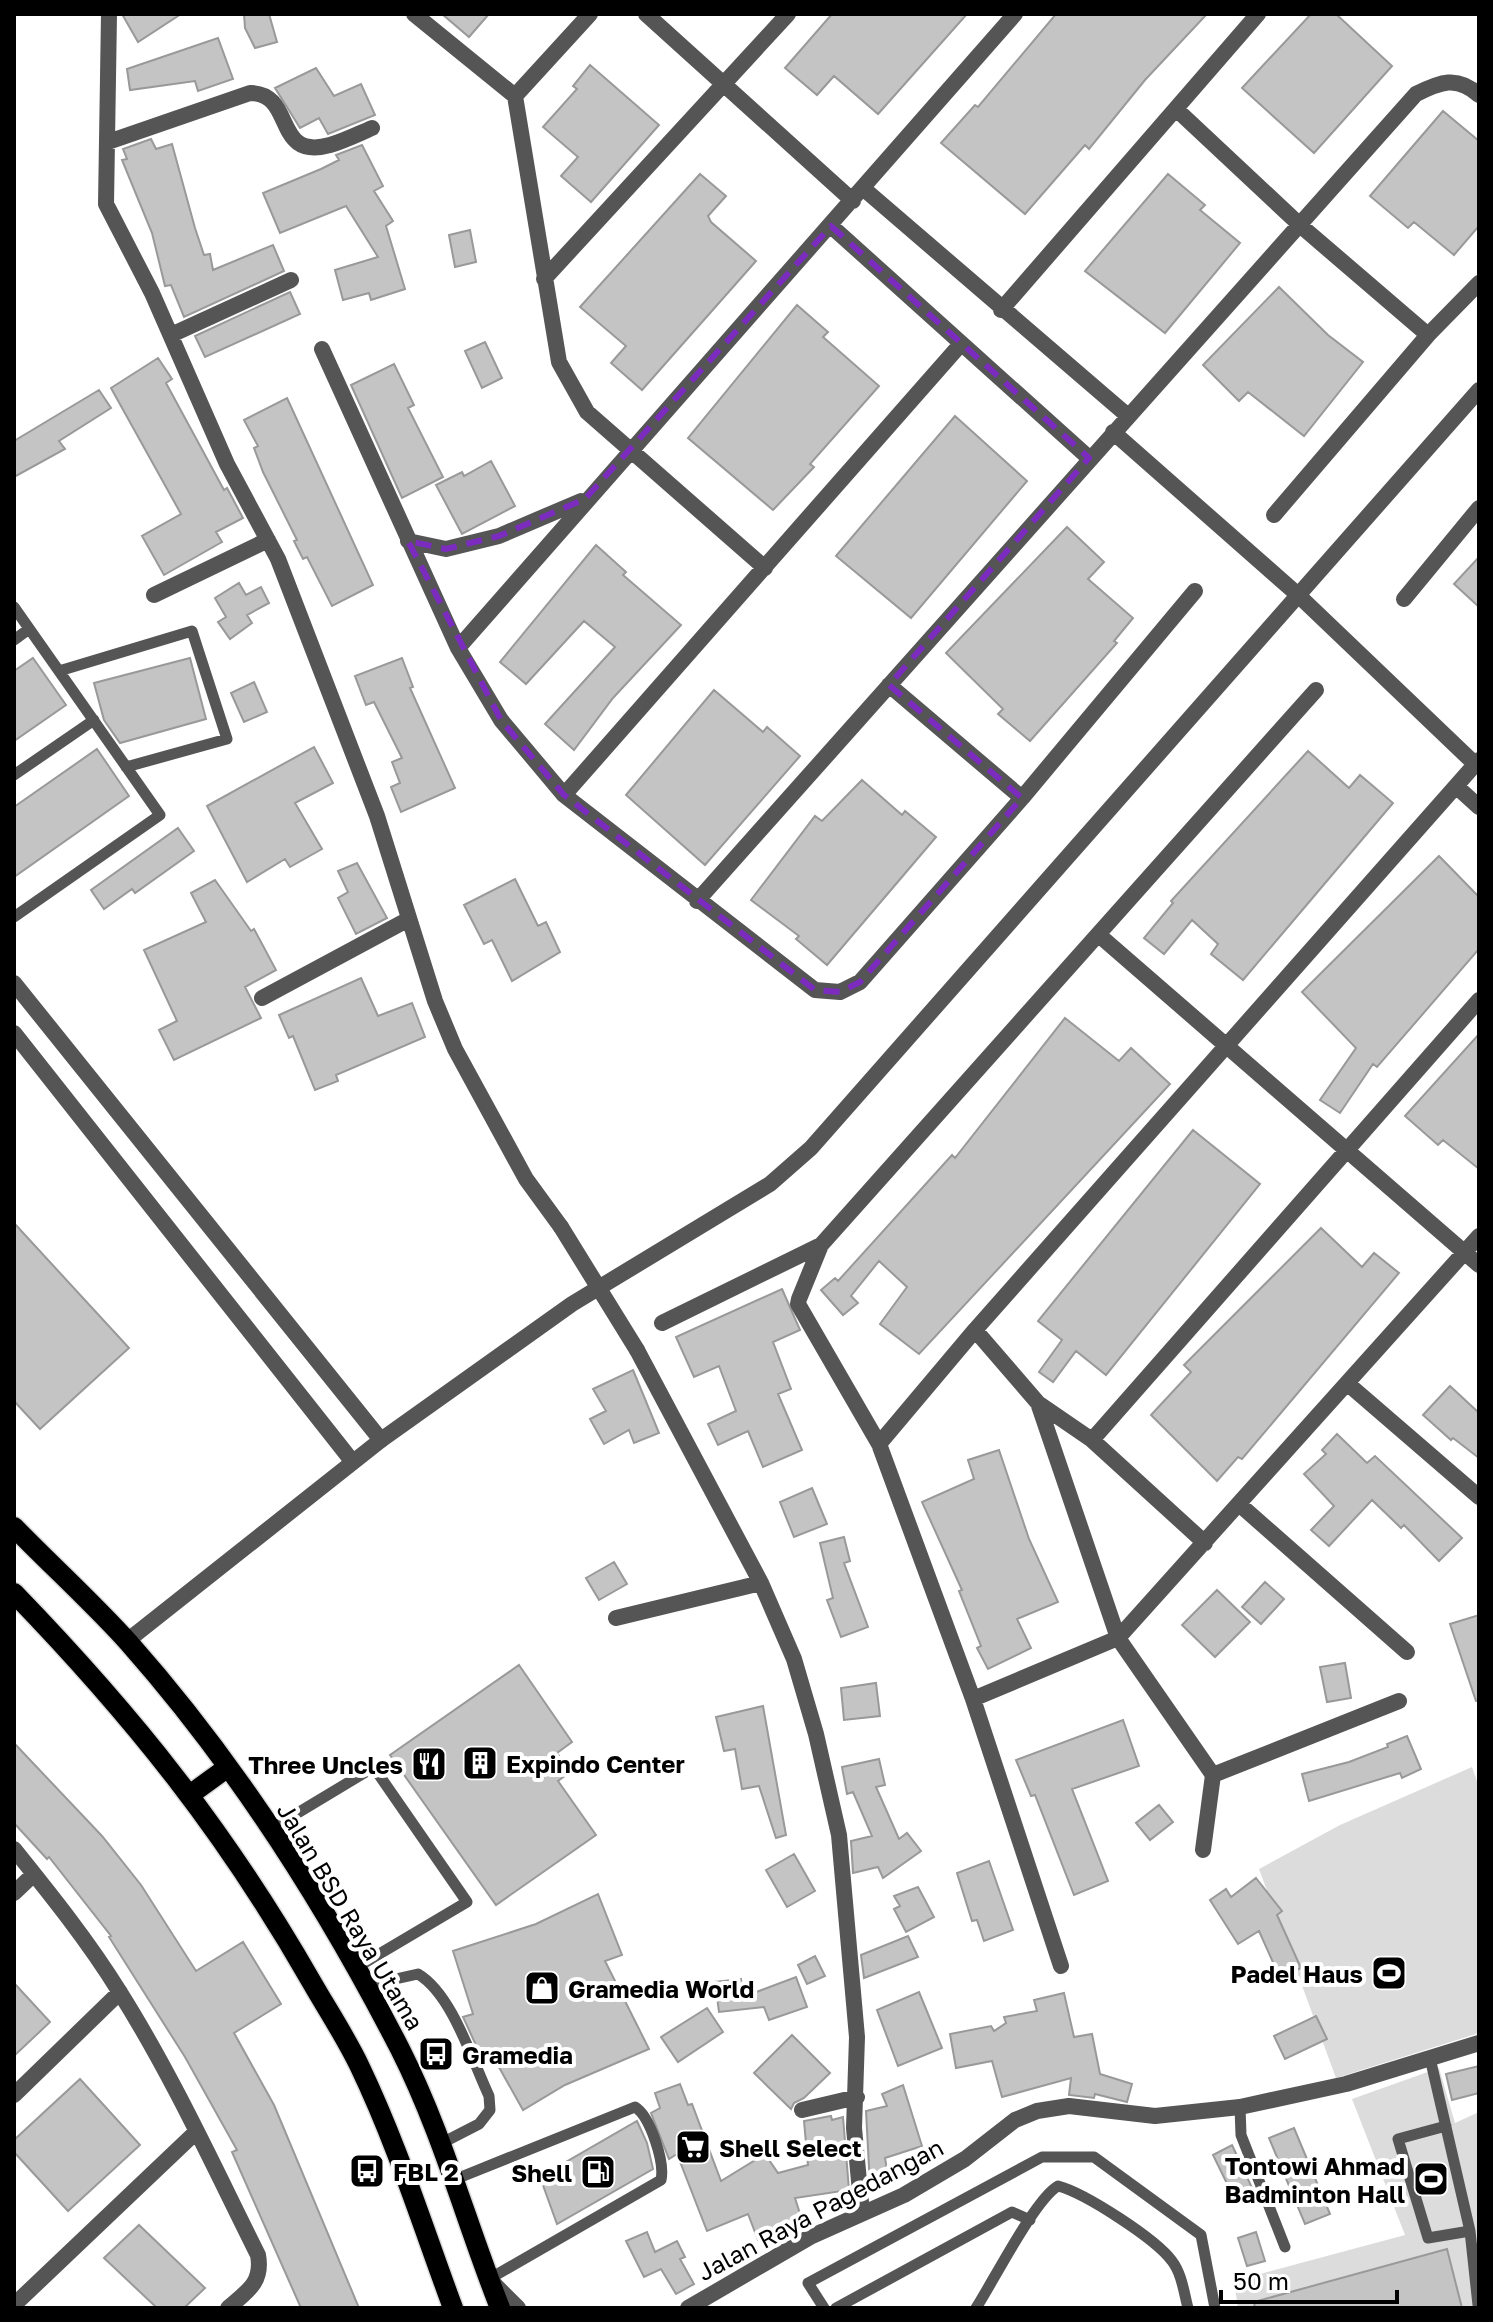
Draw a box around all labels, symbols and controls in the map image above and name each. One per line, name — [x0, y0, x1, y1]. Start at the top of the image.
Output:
building icon: Expindo Center — [461, 1744, 499, 1782]
restaurant icon: Three Uncles — [410, 1745, 448, 1783]
place label: Expindo Center — [506, 1749, 685, 1778]
place label: Three Uncles — [248, 1750, 403, 1779]
street label: Jalan BSD Raya Utama — [272, 1797, 430, 2035]
sports icon: Padel Haus — [1370, 1954, 1408, 1992]
place label: Padel Haus — [1231, 1959, 1363, 1988]
shop icon: Gramedia World — [523, 1969, 561, 2007]
place label: Gramedia World — [568, 1974, 754, 2003]
bus stop icon: Gramedia — [417, 2035, 455, 2073]
place label: Gramedia — [462, 2040, 573, 2069]
supermarket icon: Shell Select — [674, 2128, 712, 2166]
street label: Jalan Raya Pagedangan — [692, 2132, 948, 2286]
place label: Shell Select — [719, 2133, 862, 2162]
place label: Tontowi Ahmad Badminton Hall — [1225, 2151, 1405, 2208]
bus stop icon: FBL 2 — [348, 2152, 386, 2190]
fuel station icon: Shell — [579, 2153, 617, 2191]
place label: FBL 2 — [393, 2157, 459, 2186]
place label: Shell — [511, 2158, 572, 2187]
sports icon: Tontowi Ahmad Badminton Hall — [1412, 2160, 1450, 2198]
scale bar — [1221, 2254, 1397, 2304]
text: 50 m — [1233, 2266, 1289, 2295]

